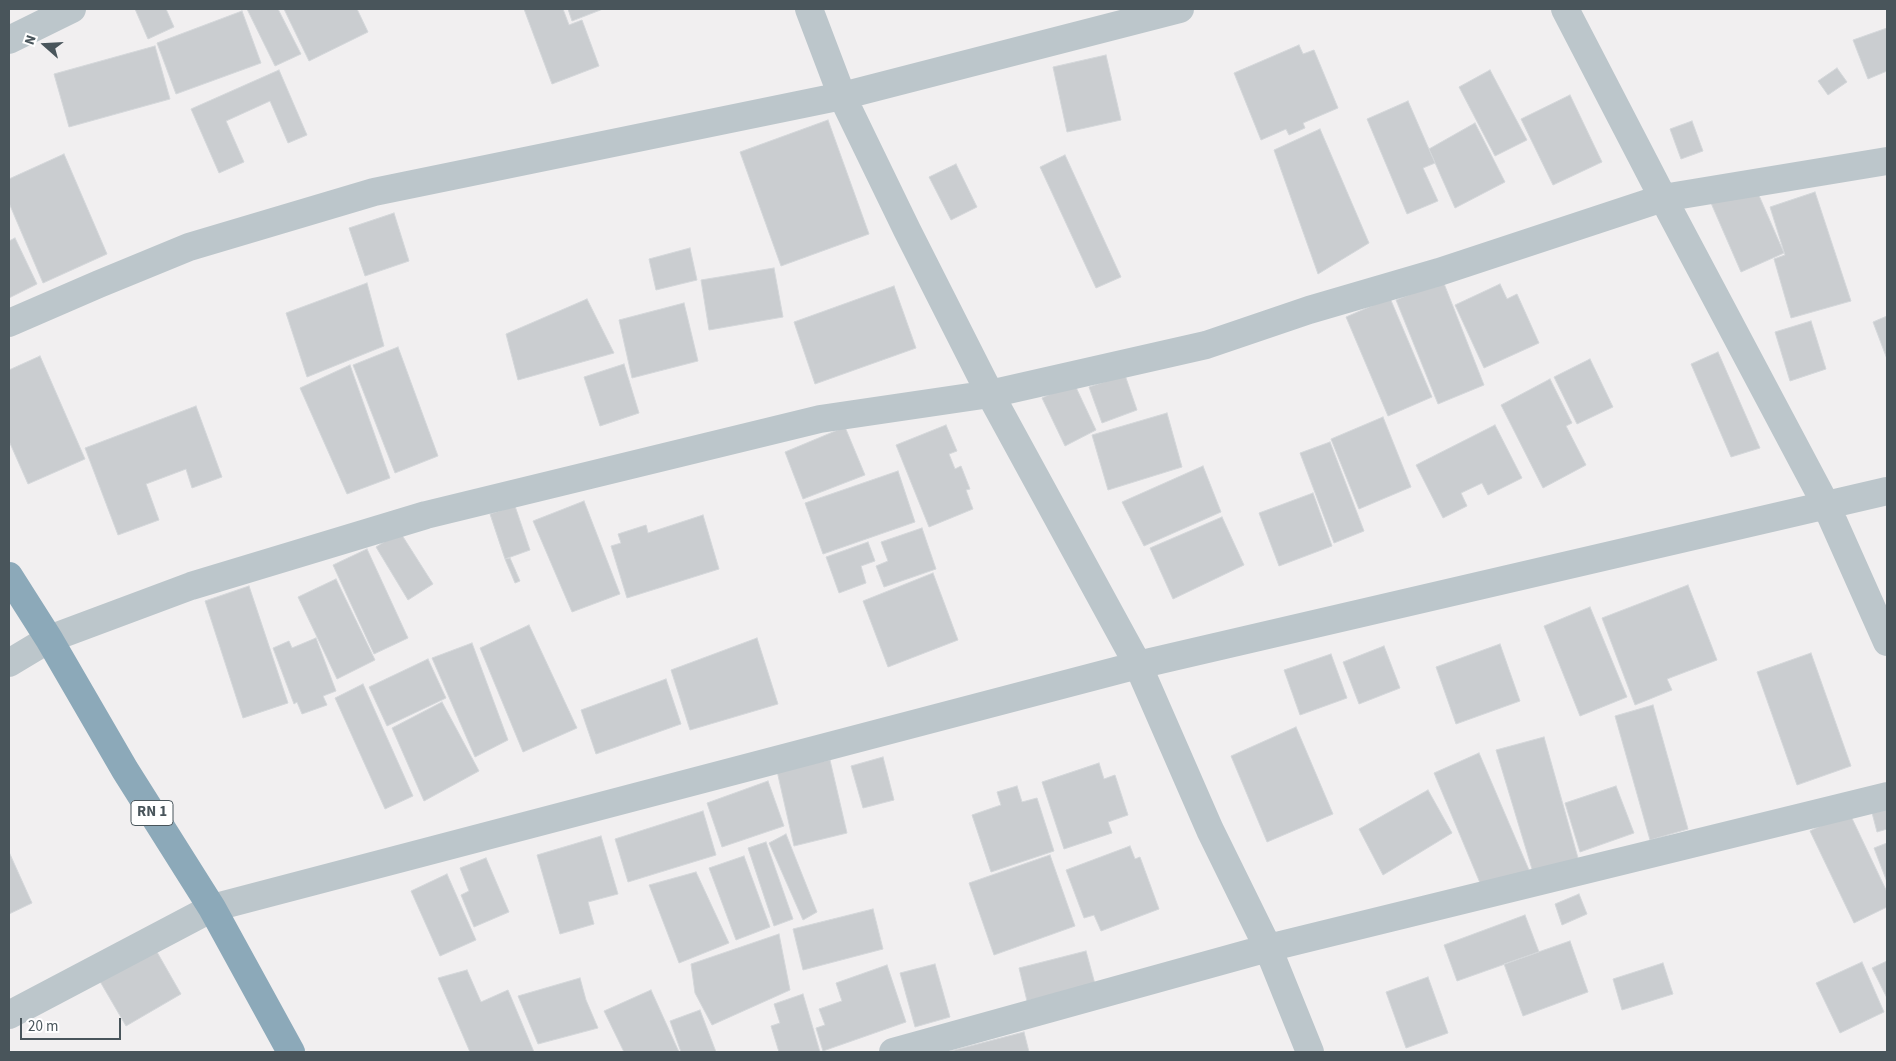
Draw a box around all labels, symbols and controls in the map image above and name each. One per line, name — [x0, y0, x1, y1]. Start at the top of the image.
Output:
north arrow — [20, 20, 70, 70]
text: N — [20, 32, 42, 48]
road number: RN 1 — [131, 800, 173, 826]
scale bar — [22, 1008, 124, 1040]
text: 20 m — [28, 1016, 58, 1037]

